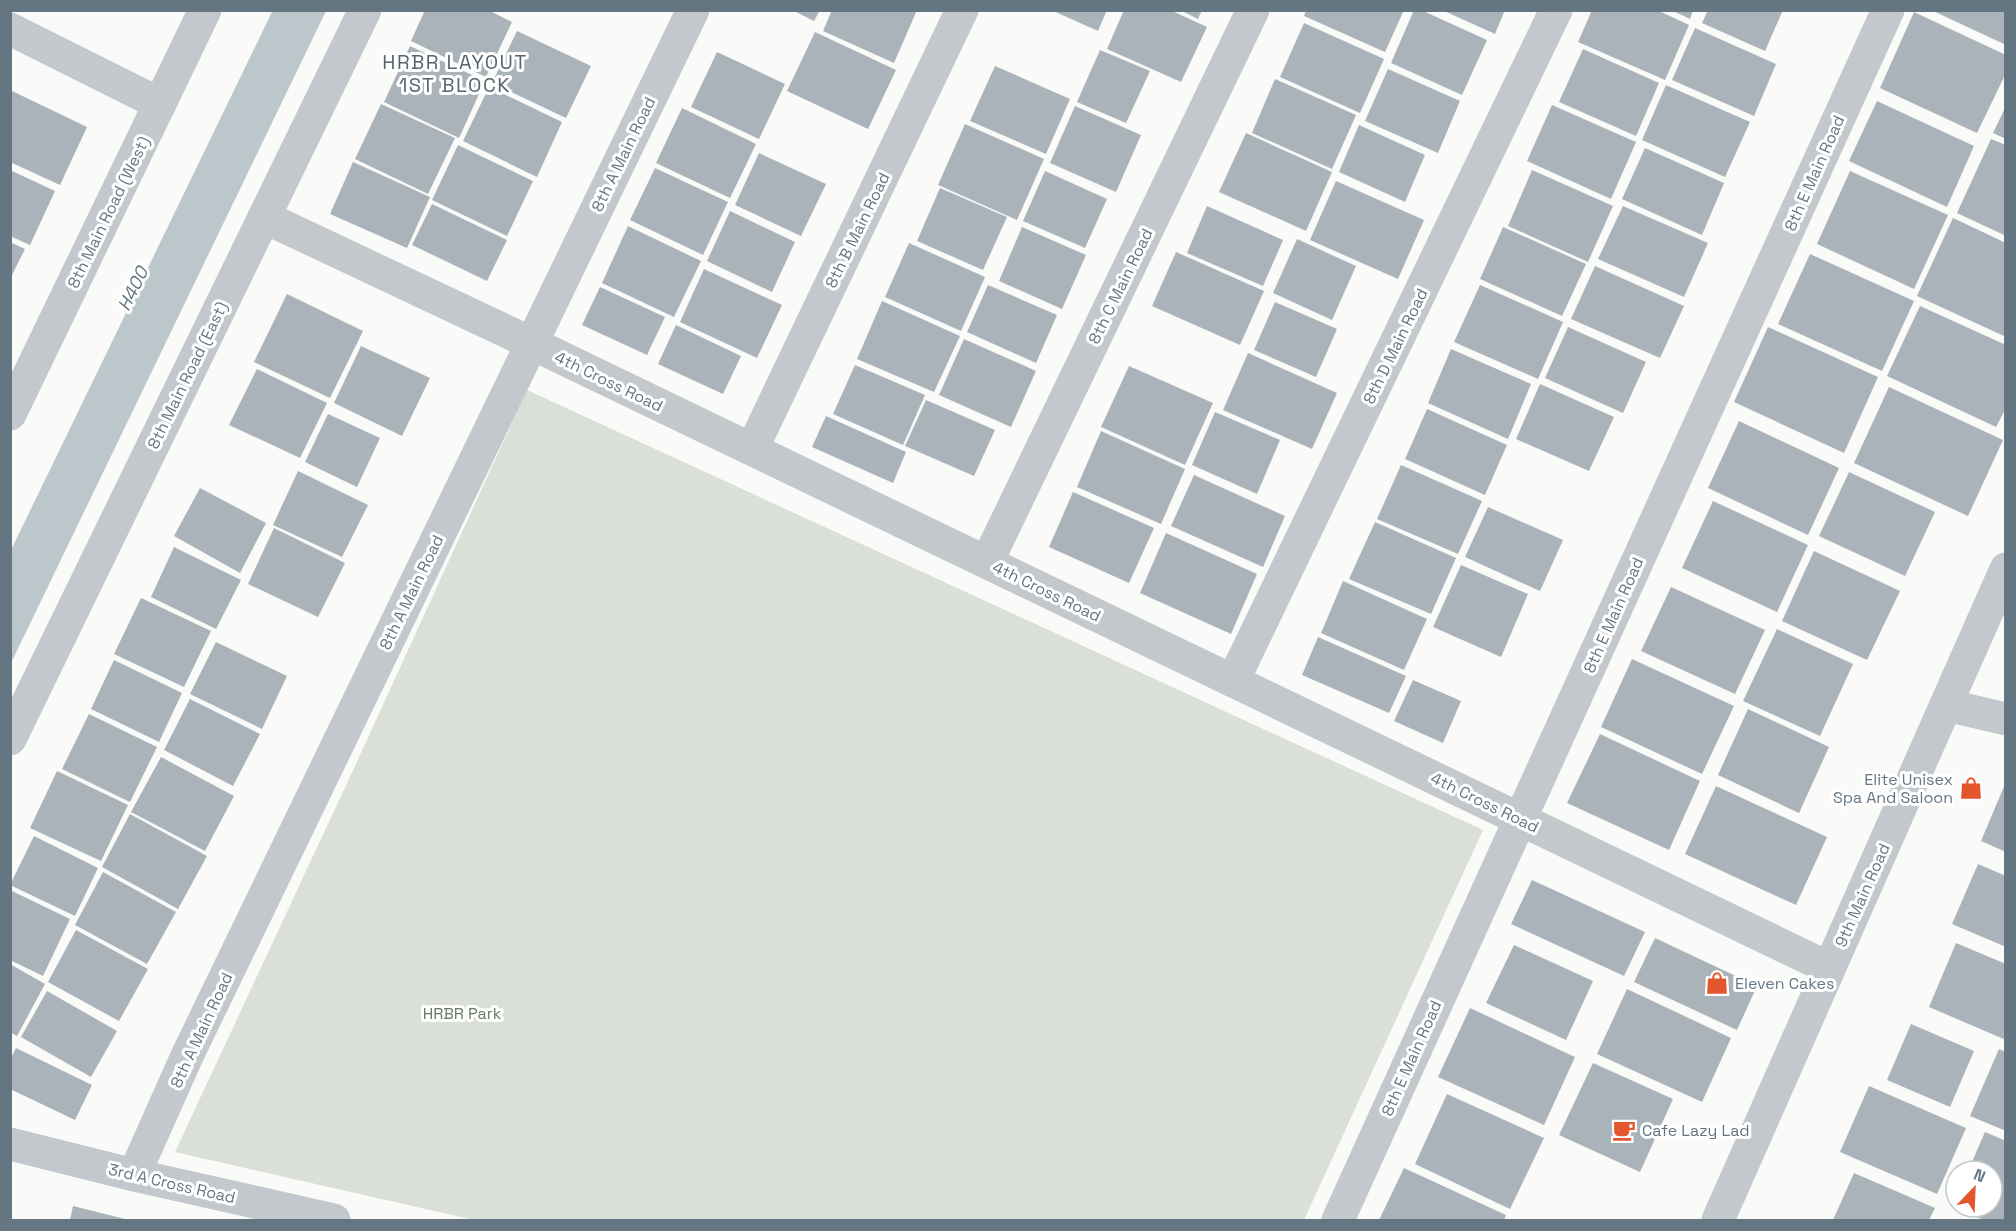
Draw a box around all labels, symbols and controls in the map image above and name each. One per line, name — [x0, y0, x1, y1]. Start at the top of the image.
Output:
district label: HRBR LAYOUT 1ST BLOCK — [382, 49, 528, 98]
street label: 8th A Main Road — [587, 93, 660, 215]
street label: 8th E Main Road — [1780, 112, 1849, 234]
street label: 8th Main Road (West) — [63, 133, 154, 292]
street label: 8th B Main Road — [820, 169, 895, 291]
street label: 8th C Main Road — [1083, 225, 1157, 347]
water label: H400 — [112, 261, 154, 315]
street label: 8th D Main Road — [1358, 285, 1433, 408]
street label: 8th Main Road (East) — [143, 298, 232, 452]
street label: 4th Cross Road — [551, 346, 666, 417]
street label: 8th A Main Road — [375, 531, 448, 653]
street label: 8th E Main Road — [1579, 554, 1648, 676]
street label: 4th Cross Road — [989, 556, 1104, 627]
street label: 4th Cross Road — [1427, 767, 1542, 838]
place label: Elite Unisex Spa And Saloon — [1833, 769, 1953, 808]
shop icon: Elite Unisex Spa And Saloon — [1958, 775, 1984, 801]
street label: 9th Main Road — [1830, 840, 1895, 950]
street label: 8th A Main Road — [165, 969, 237, 1091]
shop icon: Eleven Cakes — [1704, 970, 1730, 996]
place label: Eleven Cakes — [1735, 973, 1834, 994]
street label: 8th E Main Road — [1377, 997, 1446, 1119]
park label: HRBR Park — [423, 1003, 502, 1024]
cafe icon: Cafe Lazy Lad — [1611, 1117, 1637, 1143]
place label: Cafe Lazy Lad — [1642, 1120, 1749, 1141]
street label: 3rd A Cross Road — [106, 1159, 237, 1208]
north arrow — [1944, 1159, 2004, 1219]
text: N — [1971, 1164, 1989, 1187]

